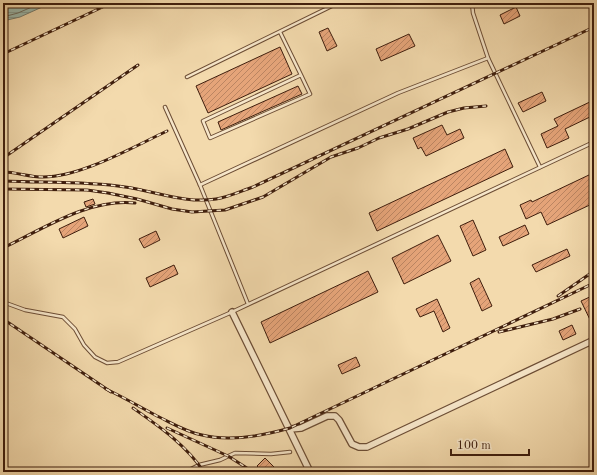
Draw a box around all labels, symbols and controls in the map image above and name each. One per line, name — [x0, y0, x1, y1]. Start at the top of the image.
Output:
scale bar — [451, 431, 529, 457]
text: 100 m — [457, 440, 491, 452]

